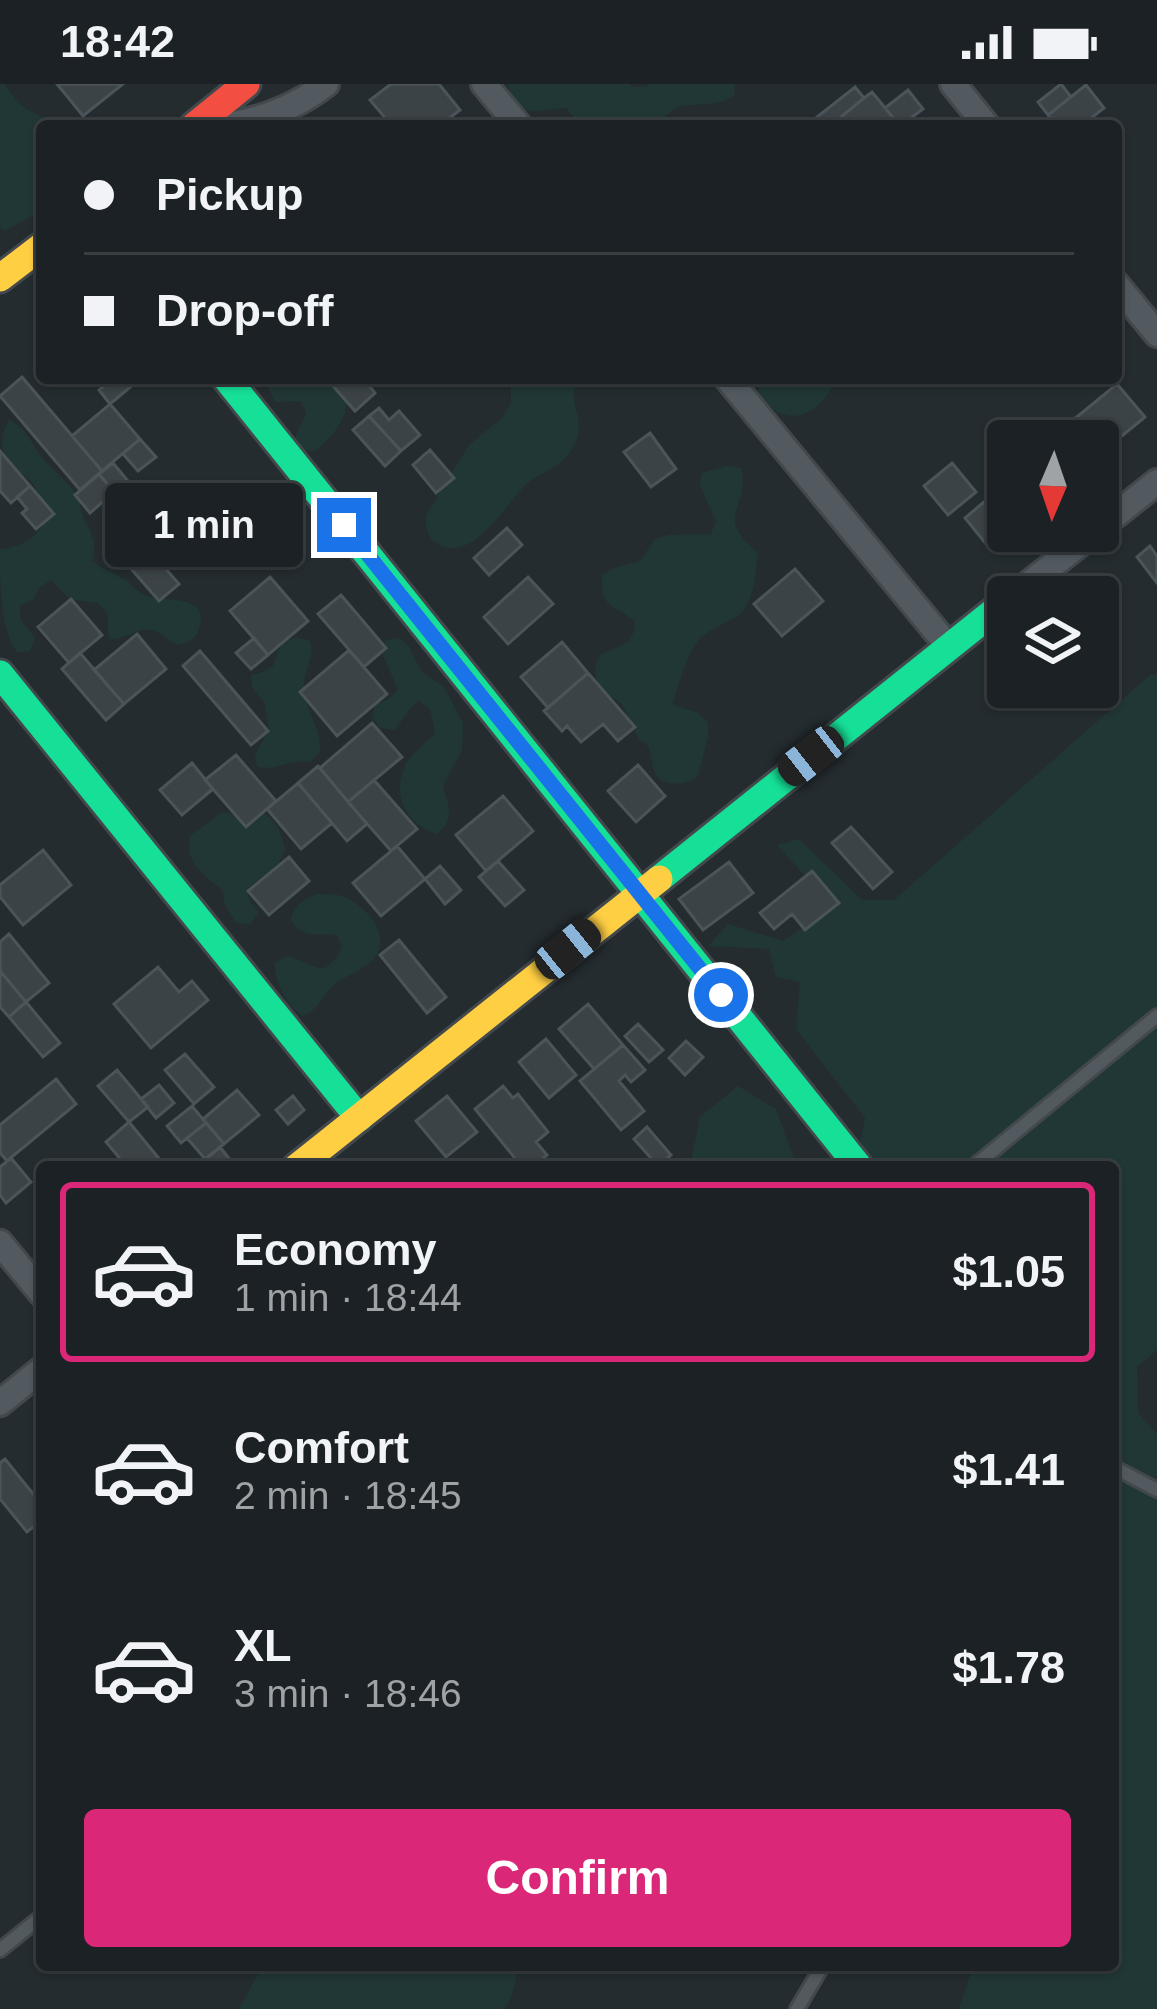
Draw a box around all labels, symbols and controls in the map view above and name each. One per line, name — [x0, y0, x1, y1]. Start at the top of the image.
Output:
text: 18:42 — [60, 16, 175, 67]
text: Pickup — [156, 169, 304, 220]
text: Drop-off — [156, 285, 333, 336]
north arrow — [987, 420, 1119, 552]
map controls — [987, 420, 1119, 708]
callout: 1 min — [104, 483, 302, 567]
route end — [317, 498, 371, 552]
text: 1 min — [153, 503, 255, 546]
button: layers — [987, 576, 1119, 708]
car — [772, 720, 850, 792]
car — [529, 912, 607, 986]
route start — [694, 968, 748, 1022]
icon: car — [90, 1218, 198, 1326]
text: Economy — [234, 1224, 437, 1275]
text: $1.05 — [952, 1246, 1065, 1297]
text: 1 min · 18:44 — [234, 1276, 462, 1319]
icon: car — [90, 1416, 198, 1524]
text: Comfort — [234, 1422, 409, 1473]
text: $1.41 — [952, 1444, 1065, 1495]
text: 2 min · 18:45 — [234, 1474, 462, 1517]
icon: car — [90, 1614, 198, 1722]
text: XL — [234, 1620, 292, 1671]
text: $1.78 — [952, 1642, 1065, 1693]
text: 3 min · 18:46 — [234, 1672, 462, 1715]
button: Confirm — [84, 1809, 1071, 1947]

